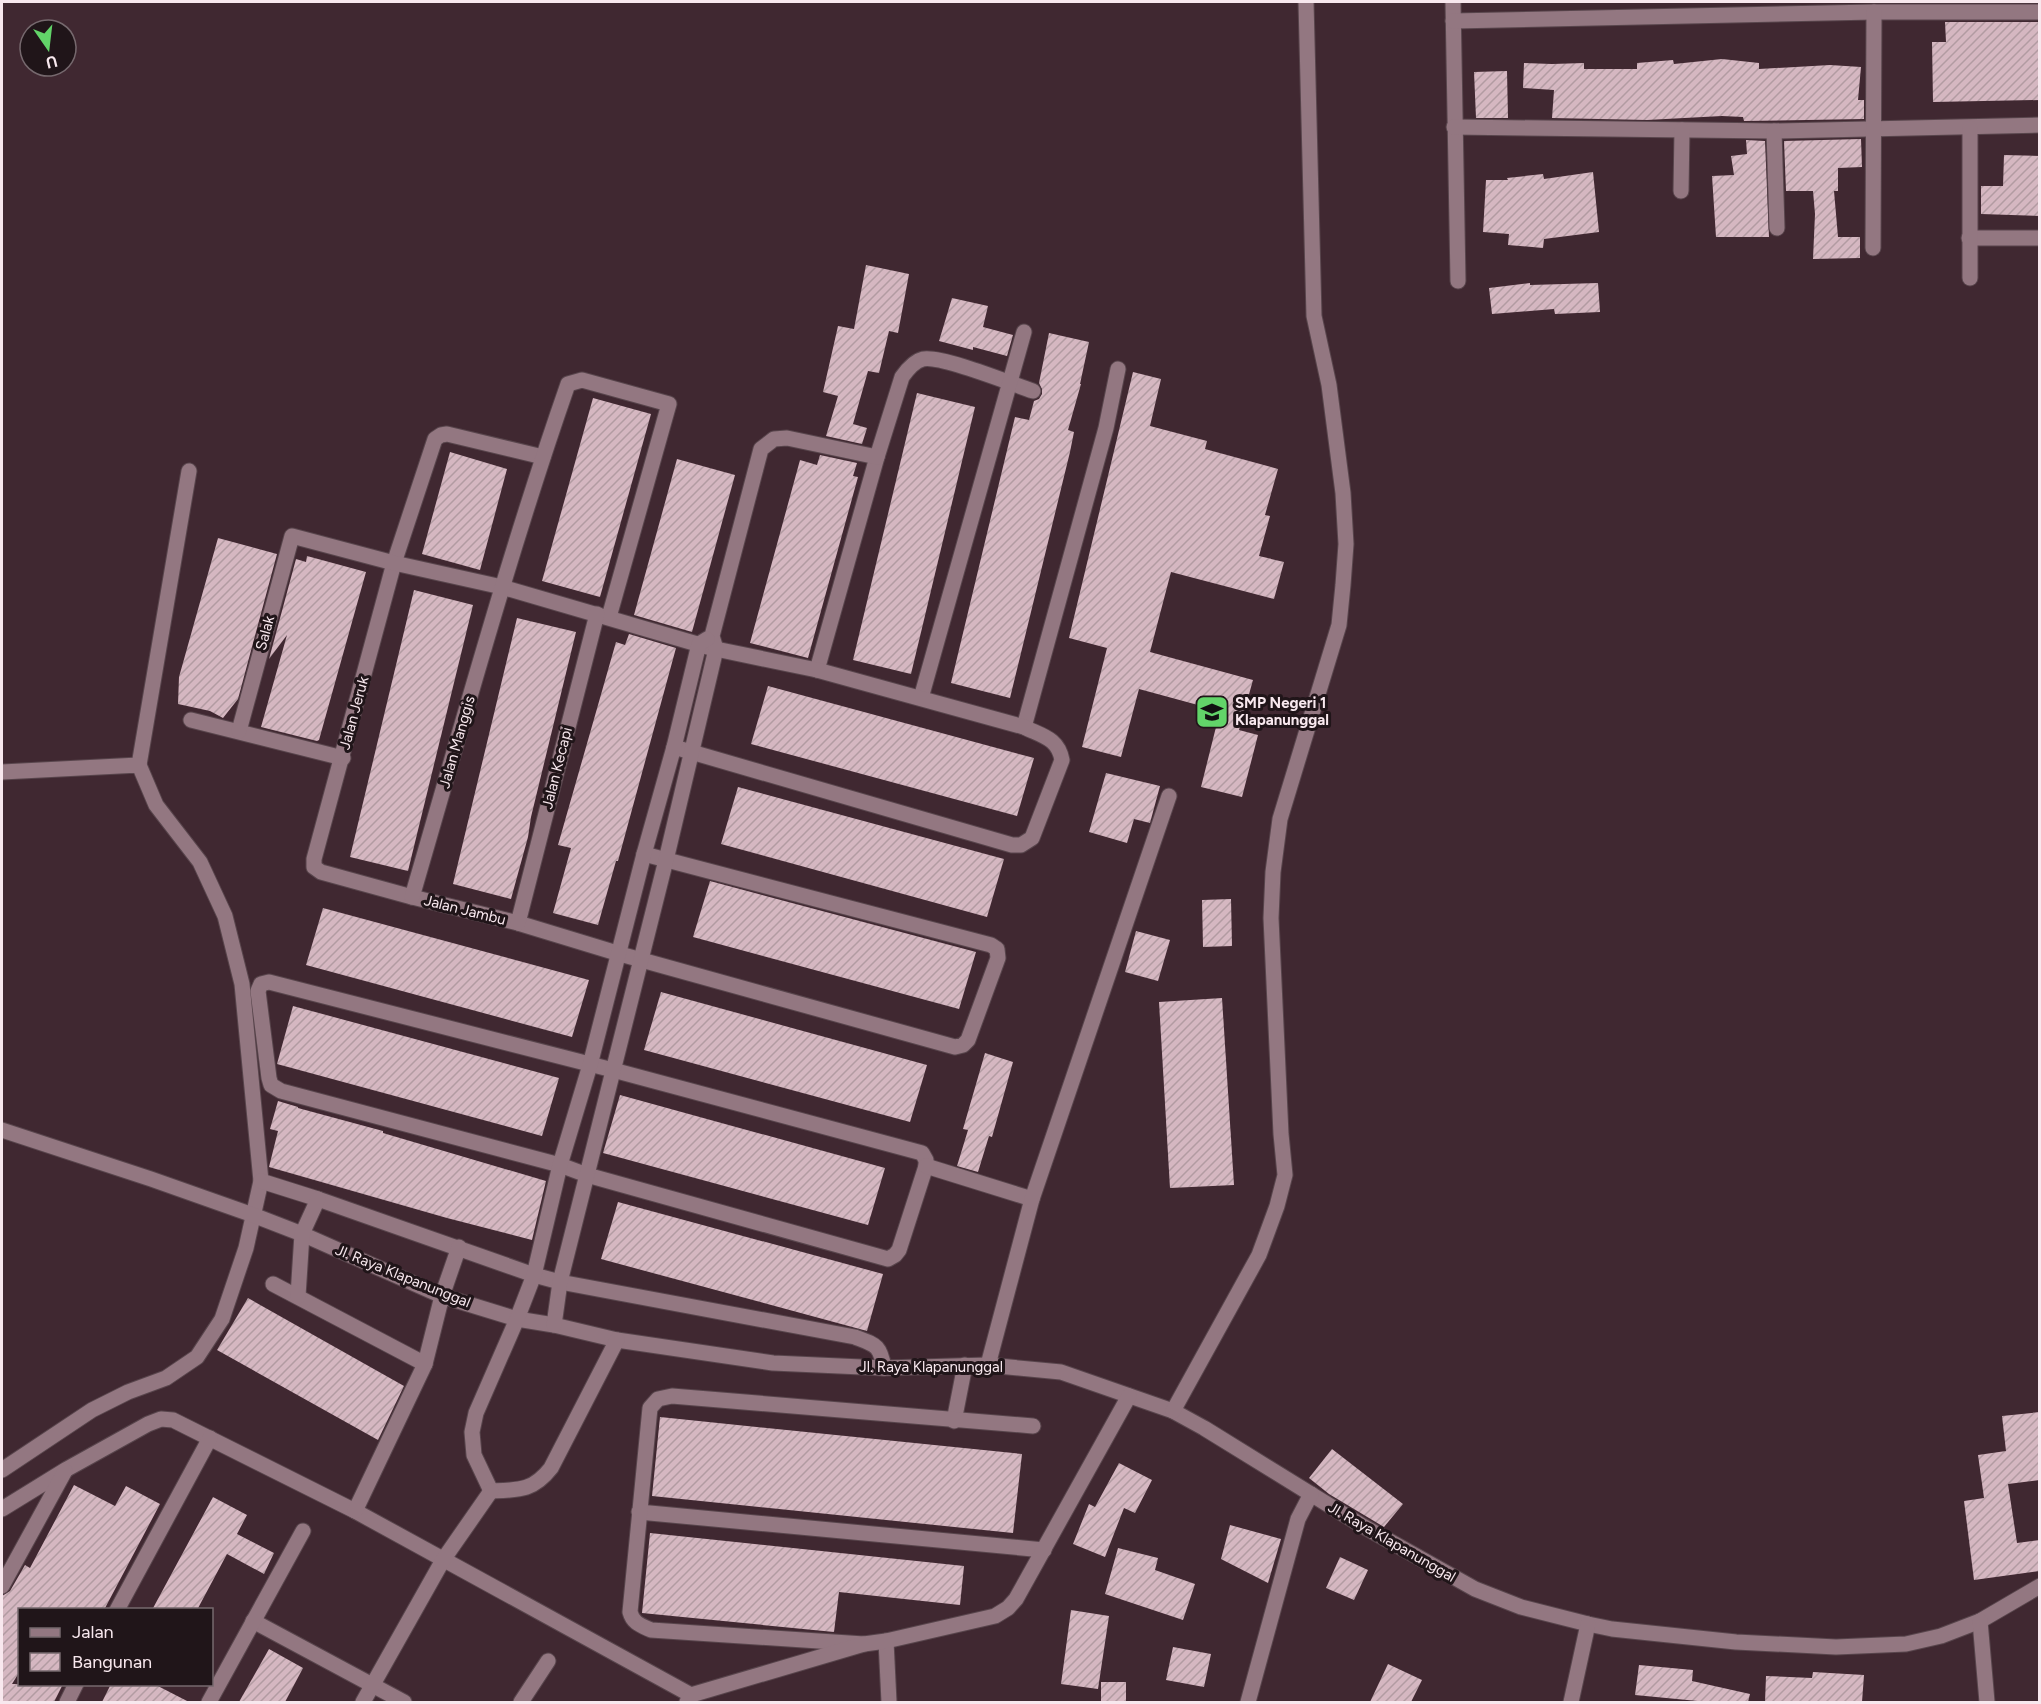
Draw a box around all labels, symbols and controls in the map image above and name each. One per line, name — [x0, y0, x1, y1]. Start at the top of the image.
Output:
north arrow — [18, 18, 78, 78]
text: U — [44, 51, 59, 73]
street label: Salak — [252, 613, 278, 652]
street label: Jalan Jeruk — [336, 674, 373, 752]
street label: Jalan Manggis — [435, 694, 479, 790]
school or university icon: SMP Negeri 1 Klapanunggal — [1194, 694, 1230, 730]
place label: SMP Negeri 1 Klapanunggal — [1235, 694, 1329, 729]
street label: Jalan Kecapi — [538, 725, 576, 811]
street label: Jalan Jambu — [422, 891, 508, 929]
street label: Jl. Raya Klapanunggal — [333, 1241, 473, 1311]
street label: Jl. Raya Klapanunggal — [859, 1358, 1003, 1376]
street label: Jl. Raya Klapanunggal — [1325, 1498, 1459, 1586]
legend — [18, 1608, 213, 1686]
text: Jalan — [72, 1621, 114, 1643]
text: Bangunan — [72, 1651, 152, 1673]

